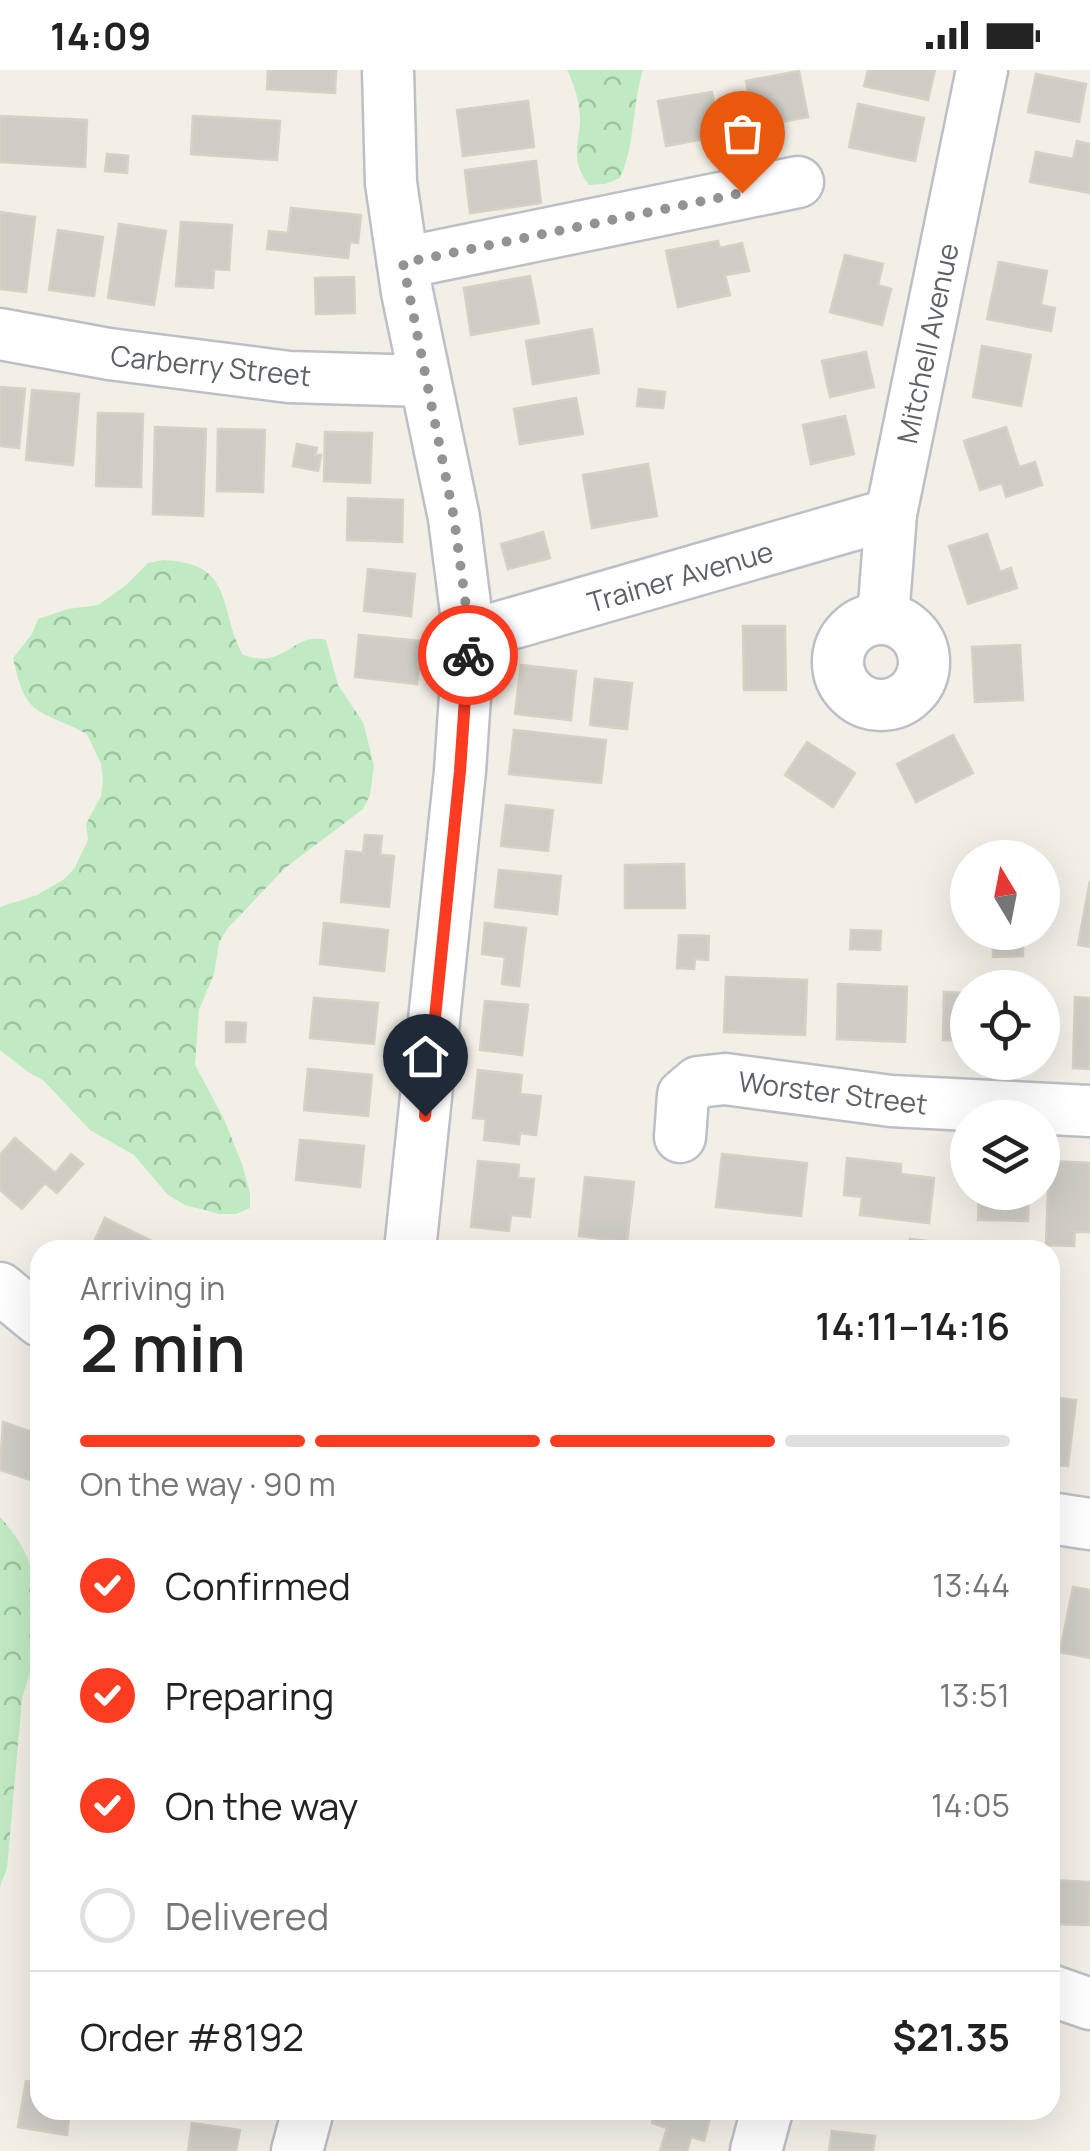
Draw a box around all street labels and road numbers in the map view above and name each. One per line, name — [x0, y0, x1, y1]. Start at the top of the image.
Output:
street label: Mitchell Avenue — [887, 239, 967, 447]
street label: Carberry Street — [109, 336, 313, 394]
street label: Trainer Avenue — [583, 531, 777, 621]
street label: Worster Street — [736, 1062, 930, 1122]

